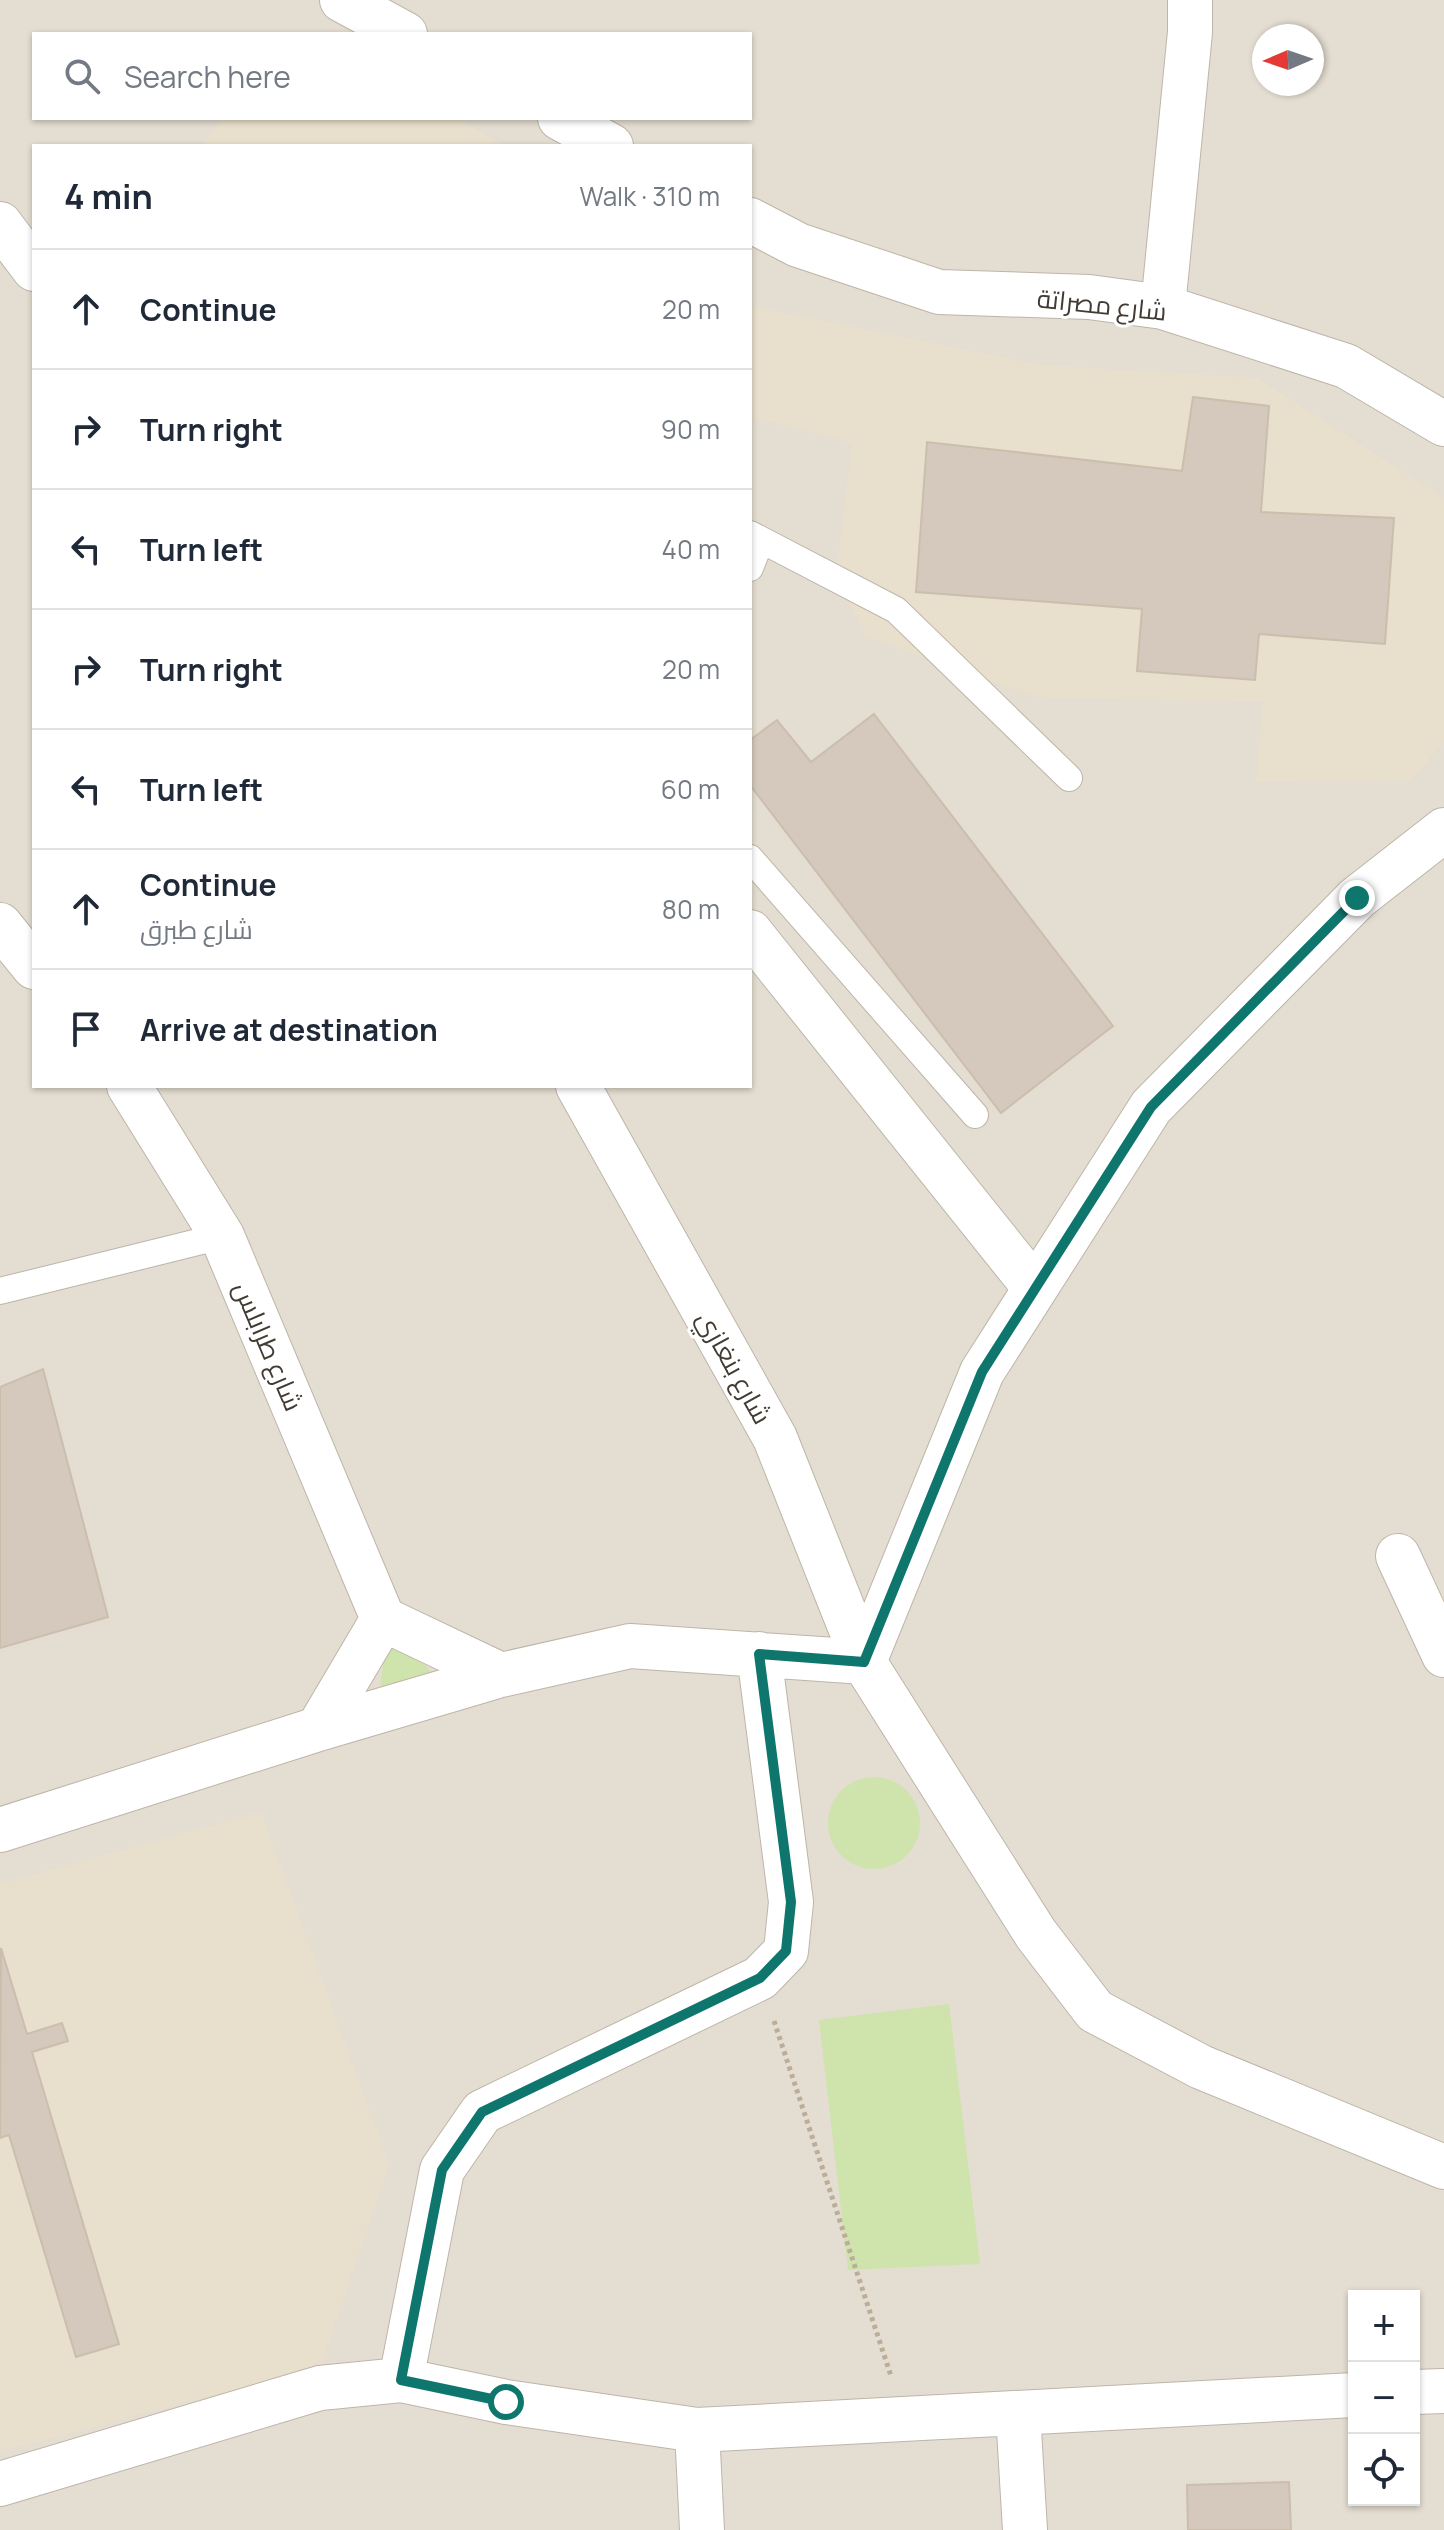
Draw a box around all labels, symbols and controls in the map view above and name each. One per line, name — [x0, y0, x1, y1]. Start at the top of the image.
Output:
north arrow — [1252, 24, 1324, 96]
search box — [32, 32, 752, 120]
icon: search — [60, 54, 104, 98]
text: Search here — [124, 56, 291, 97]
text: 4 min — [64, 173, 153, 219]
text: Walk · 310 m — [580, 178, 720, 214]
street label: شارع مصراتة — [1035, 279, 1169, 329]
icon: ahead — [64, 287, 108, 331]
text: Continue — [140, 289, 276, 330]
text: 20 m — [662, 291, 720, 327]
icon: right — [64, 407, 108, 451]
text: Turn right — [140, 409, 283, 450]
text: 90 m — [661, 411, 720, 447]
icon: left — [64, 527, 108, 571]
text: Turn left — [140, 529, 263, 570]
text: 40 m — [662, 531, 720, 567]
icon: right — [64, 647, 108, 691]
text: Turn right — [140, 649, 283, 690]
text: 20 m — [662, 651, 720, 687]
icon: left — [64, 767, 108, 811]
text: Turn left — [140, 769, 263, 810]
text: 60 m — [661, 771, 720, 807]
text: Continue — [140, 864, 276, 905]
route end — [1339, 880, 1375, 916]
icon: ahead — [64, 887, 108, 931]
text: 80 m — [662, 891, 720, 927]
text: شارع طبرق — [140, 911, 253, 947]
icon: arrive — [64, 1007, 108, 1051]
text: Arrive at destination — [140, 1009, 438, 1050]
street label: شارع طرابلس — [226, 1276, 312, 1416]
street label: شارع بنغازي — [686, 1304, 781, 1432]
map controls — [1348, 2290, 1420, 2506]
button: + — [1348, 2290, 1420, 2362]
button: − — [1348, 2362, 1420, 2434]
route start — [488, 2384, 524, 2420]
button: locate — [1348, 2434, 1420, 2506]

